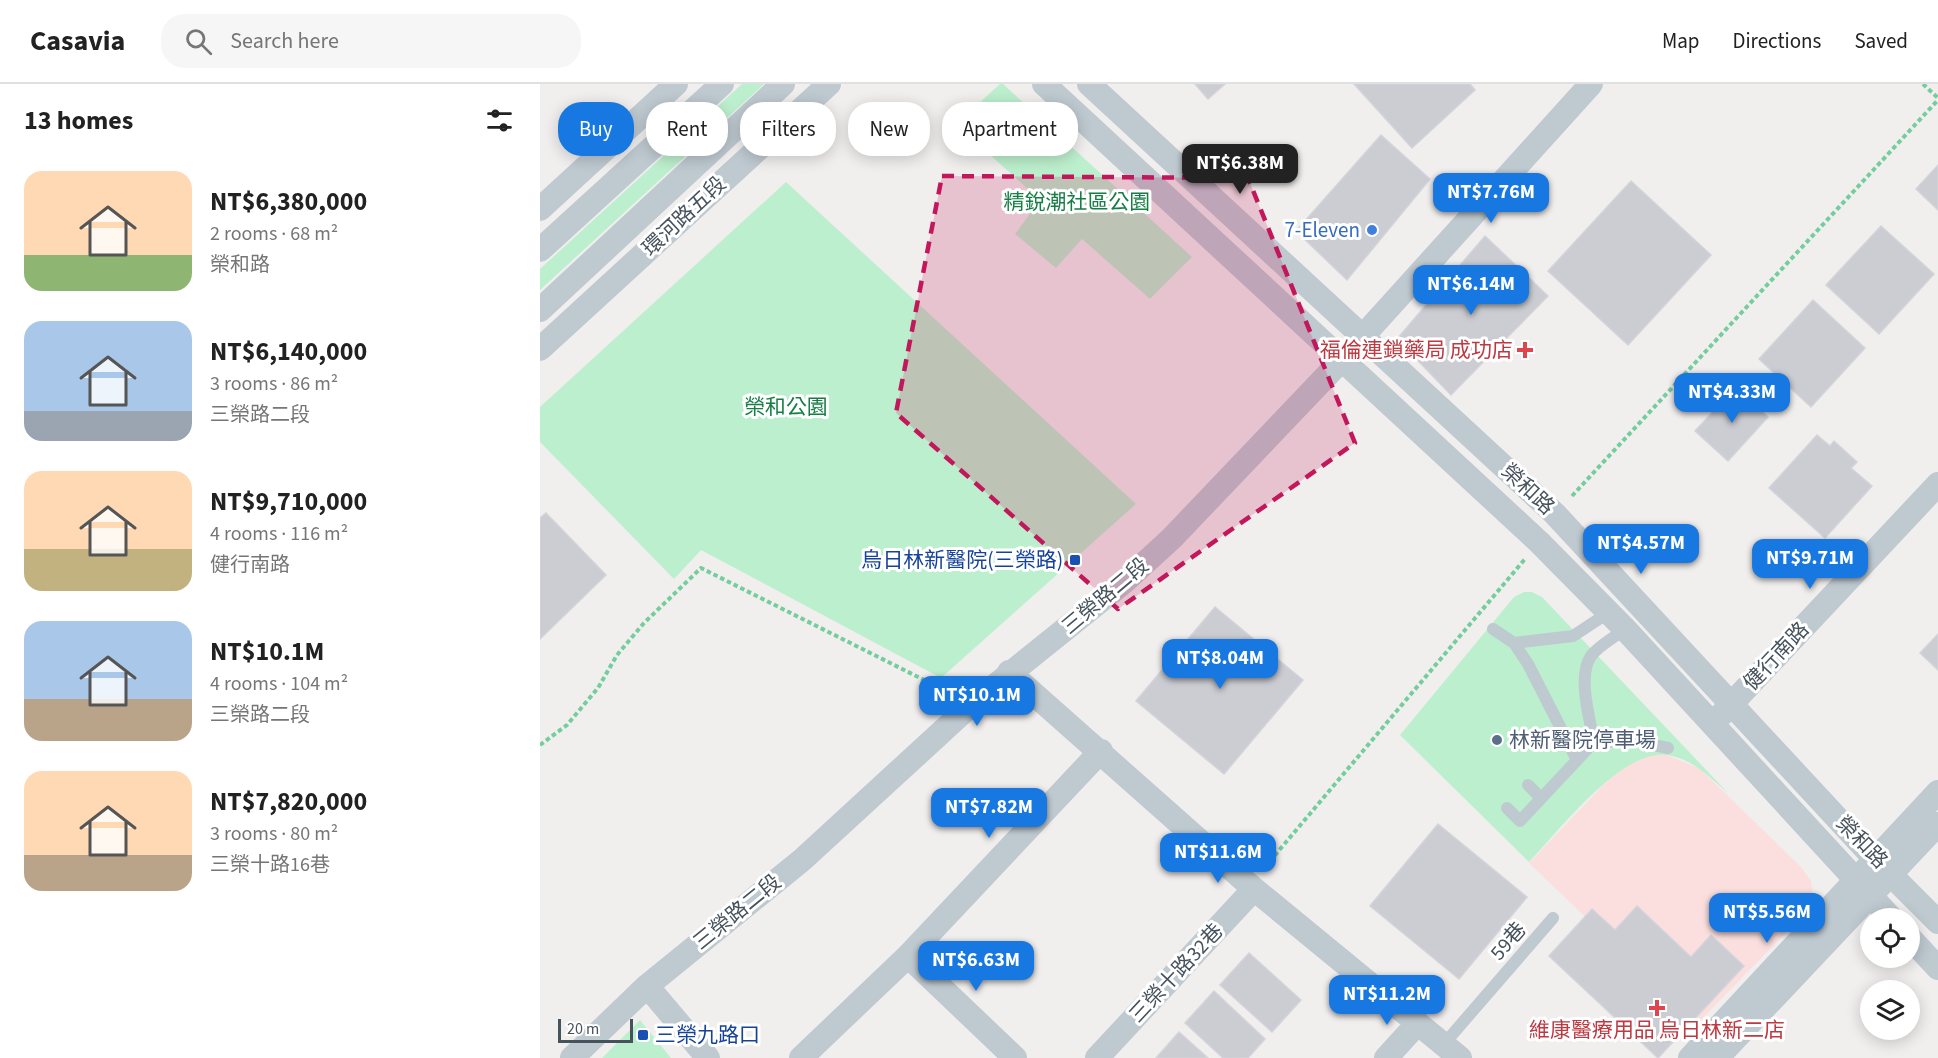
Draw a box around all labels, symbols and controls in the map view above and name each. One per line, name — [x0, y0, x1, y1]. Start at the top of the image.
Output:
search box — [161, 14, 581, 68]
text: Casavia — [30, 21, 125, 61]
icon: search — [182, 25, 215, 58]
text: Search here — [230, 25, 339, 57]
text: Map — [1662, 26, 1700, 56]
text: Directions — [1733, 26, 1821, 56]
text: Saved — [1854, 26, 1908, 56]
text: 13 homes — [24, 102, 133, 139]
chip: Buy — [558, 102, 634, 156]
chip: Rent — [646, 102, 728, 156]
chip: Filters — [740, 102, 836, 156]
chip: New — [848, 102, 930, 156]
chip: Apartment — [942, 102, 1078, 156]
icon: filters — [483, 104, 516, 137]
pin: NT$6.38M — [1178, 144, 1302, 195]
text: NT$6.38M — [1196, 149, 1284, 177]
street label: 環河路五段 — [635, 169, 733, 263]
pin: NT$7.76M — [1429, 173, 1553, 224]
text: NT$7.76M — [1447, 178, 1535, 206]
text: NT$6,380,000 — [210, 183, 367, 220]
park label: 精銳潮社區公園 — [1004, 187, 1151, 217]
icon: home — [72, 195, 144, 267]
place label: 7-Eleven — [1284, 215, 1360, 245]
text: 2 rooms · 68 m² — [210, 220, 338, 248]
marker: 7-Eleven — [1365, 223, 1379, 237]
text: 榮和路 — [210, 251, 270, 279]
pin: NT$6.14M — [1409, 265, 1533, 316]
text: NT$6.14M — [1427, 270, 1515, 298]
text: NT$6,140,000 — [210, 333, 367, 370]
place label: 福倫連鎖藥局 成功店 — [1320, 335, 1513, 365]
marker: 福倫連鎖藥局 成功店 — [1518, 343, 1532, 357]
icon: home — [72, 345, 144, 417]
text: 3 rooms · 86 m² — [210, 370, 338, 398]
pin: NT$4.33M — [1670, 373, 1794, 424]
text: NT$4.33M — [1688, 378, 1776, 406]
park label: 榮和公園 — [744, 392, 828, 422]
text: 三榮路二段 — [210, 401, 310, 429]
street label: 榮和路 — [1495, 457, 1561, 521]
text: NT$9,710,000 — [210, 483, 367, 520]
icon: home — [72, 495, 144, 567]
text: 4 rooms · 116 m² — [210, 520, 348, 548]
pin: NT$4.57M — [1579, 524, 1703, 575]
text: NT$4.57M — [1597, 529, 1685, 557]
pin: NT$9.71M — [1748, 539, 1872, 590]
text: NT$9.71M — [1766, 544, 1854, 572]
place label: 烏日林新醫院(三榮路) — [861, 545, 1063, 575]
text: 健行南路 — [210, 551, 290, 579]
street label: 三榮路二段 — [1055, 551, 1155, 641]
marker: 烏日林新醫院(三榮路) — [1068, 553, 1082, 567]
street label: 健行南路 — [1736, 615, 1816, 697]
text: NT$10.1M — [210, 633, 324, 670]
pin: NT$8.04M — [1158, 639, 1282, 690]
text: NT$8.04M — [1176, 644, 1264, 672]
icon: home — [72, 645, 144, 717]
text: 4 rooms · 104 m² — [210, 670, 348, 698]
pin: NT$10.1M — [915, 676, 1039, 727]
text: NT$10.1M — [933, 681, 1021, 709]
text: 三榮路二段 — [210, 701, 310, 729]
place label: 林新醫院停車場 — [1509, 725, 1656, 755]
marker: 林新醫院停車場 — [1490, 733, 1504, 747]
text: NT$7,820,000 — [210, 783, 367, 820]
pin: NT$7.82M — [927, 788, 1051, 839]
text: NT$7.82M — [945, 793, 1033, 821]
icon: home — [72, 795, 144, 867]
street label: 榮和路 — [1829, 809, 1895, 875]
text: 3 rooms · 80 m² — [210, 820, 338, 848]
pin: NT$11.6M — [1156, 833, 1280, 884]
text: NT$11.6M — [1174, 838, 1262, 866]
text: 三榮十路16巷 — [210, 851, 330, 879]
street label: 三榮路二段 — [687, 867, 787, 957]
pin: NT$5.56M — [1705, 893, 1829, 944]
text: NT$5.56M — [1723, 898, 1811, 926]
map controls — [1860, 908, 1920, 1040]
button: locate — [1860, 908, 1920, 968]
street label: 59巷 — [1483, 915, 1533, 967]
street label: 三榮十路32巷 — [1122, 917, 1230, 1029]
pin: NT$6.63M — [914, 941, 1038, 992]
text: NT$6.63M — [932, 946, 1020, 974]
pin: NT$11.2M — [1325, 975, 1449, 1026]
text: NT$11.2M — [1343, 980, 1431, 1008]
button: layers — [1860, 980, 1920, 1040]
marker: 維康醫療用品 烏日林新二店 — [1650, 1001, 1664, 1015]
place label: 維康醫療用品 烏日林新二店 — [1529, 1015, 1785, 1045]
scale bar — [558, 1016, 633, 1044]
text: 20 m — [567, 1018, 599, 1040]
place label: 三榮九路口 — [655, 1020, 760, 1050]
marker: 三榮九路口 — [636, 1028, 650, 1042]

